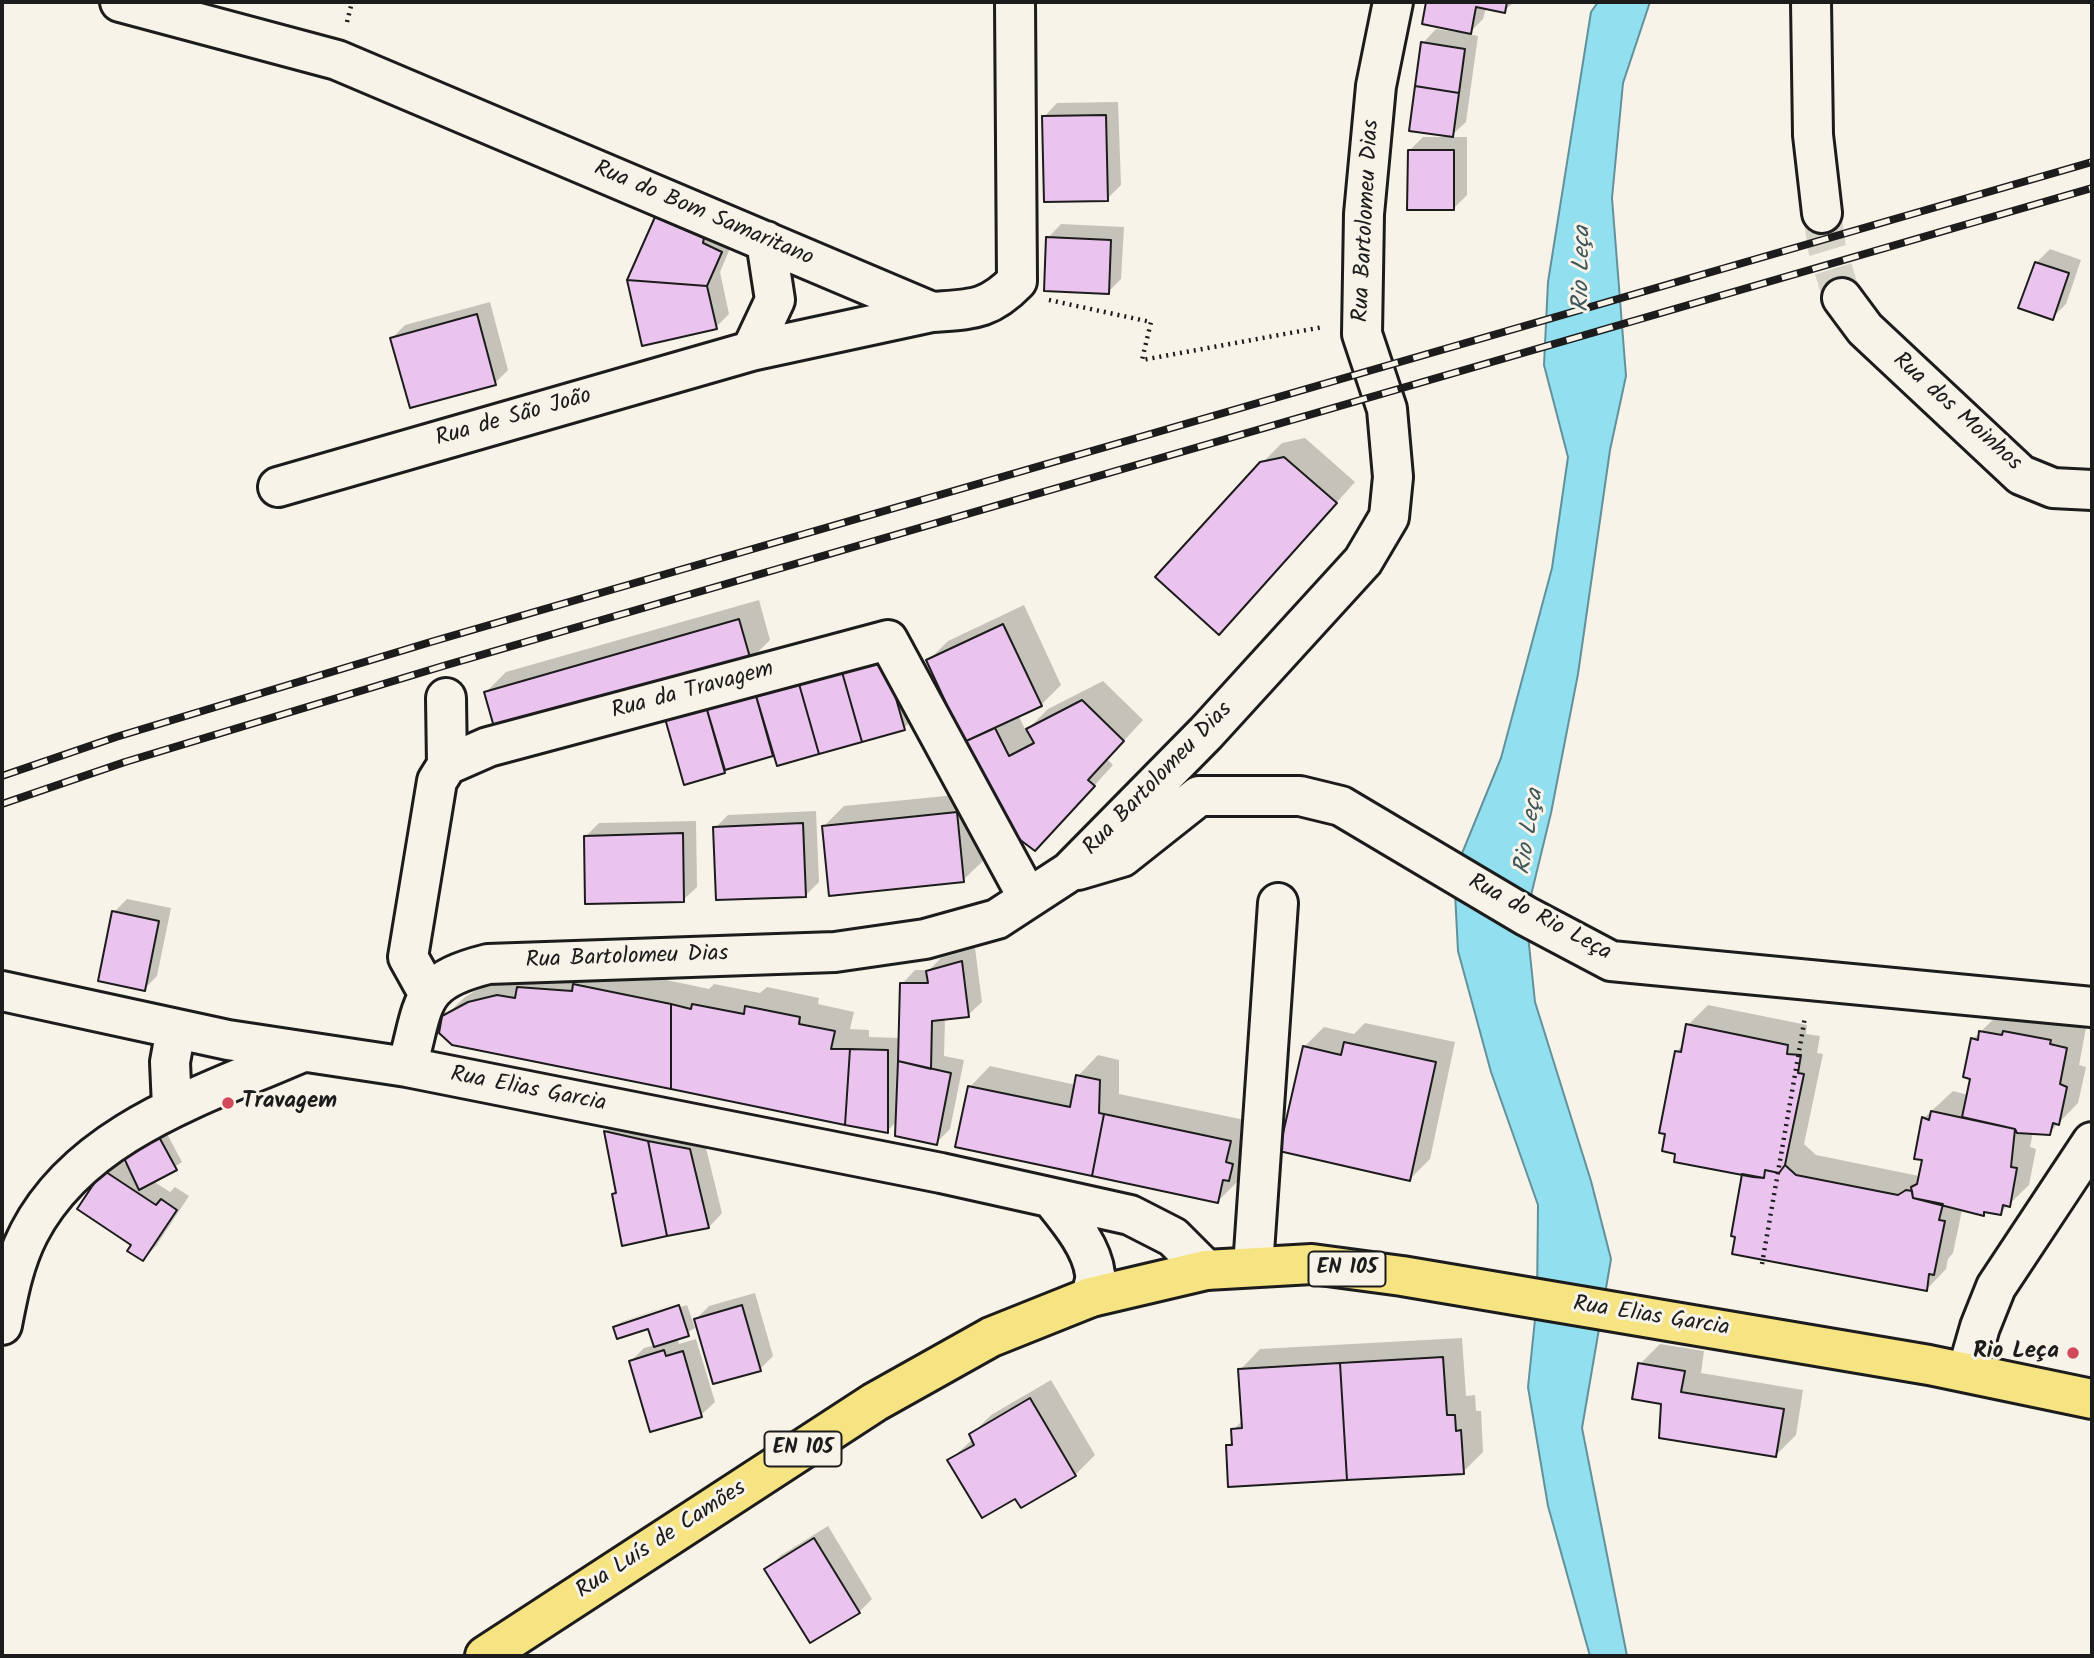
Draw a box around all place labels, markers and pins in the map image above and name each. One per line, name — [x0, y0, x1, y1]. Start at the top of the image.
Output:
place label: Travagem — [242, 1089, 337, 1117]
marker: Travagem — [220, 1095, 236, 1111]
place label: Rio Leça — [1973, 1339, 2059, 1367]
marker: Rio Leça — [2065, 1345, 2081, 1361]

